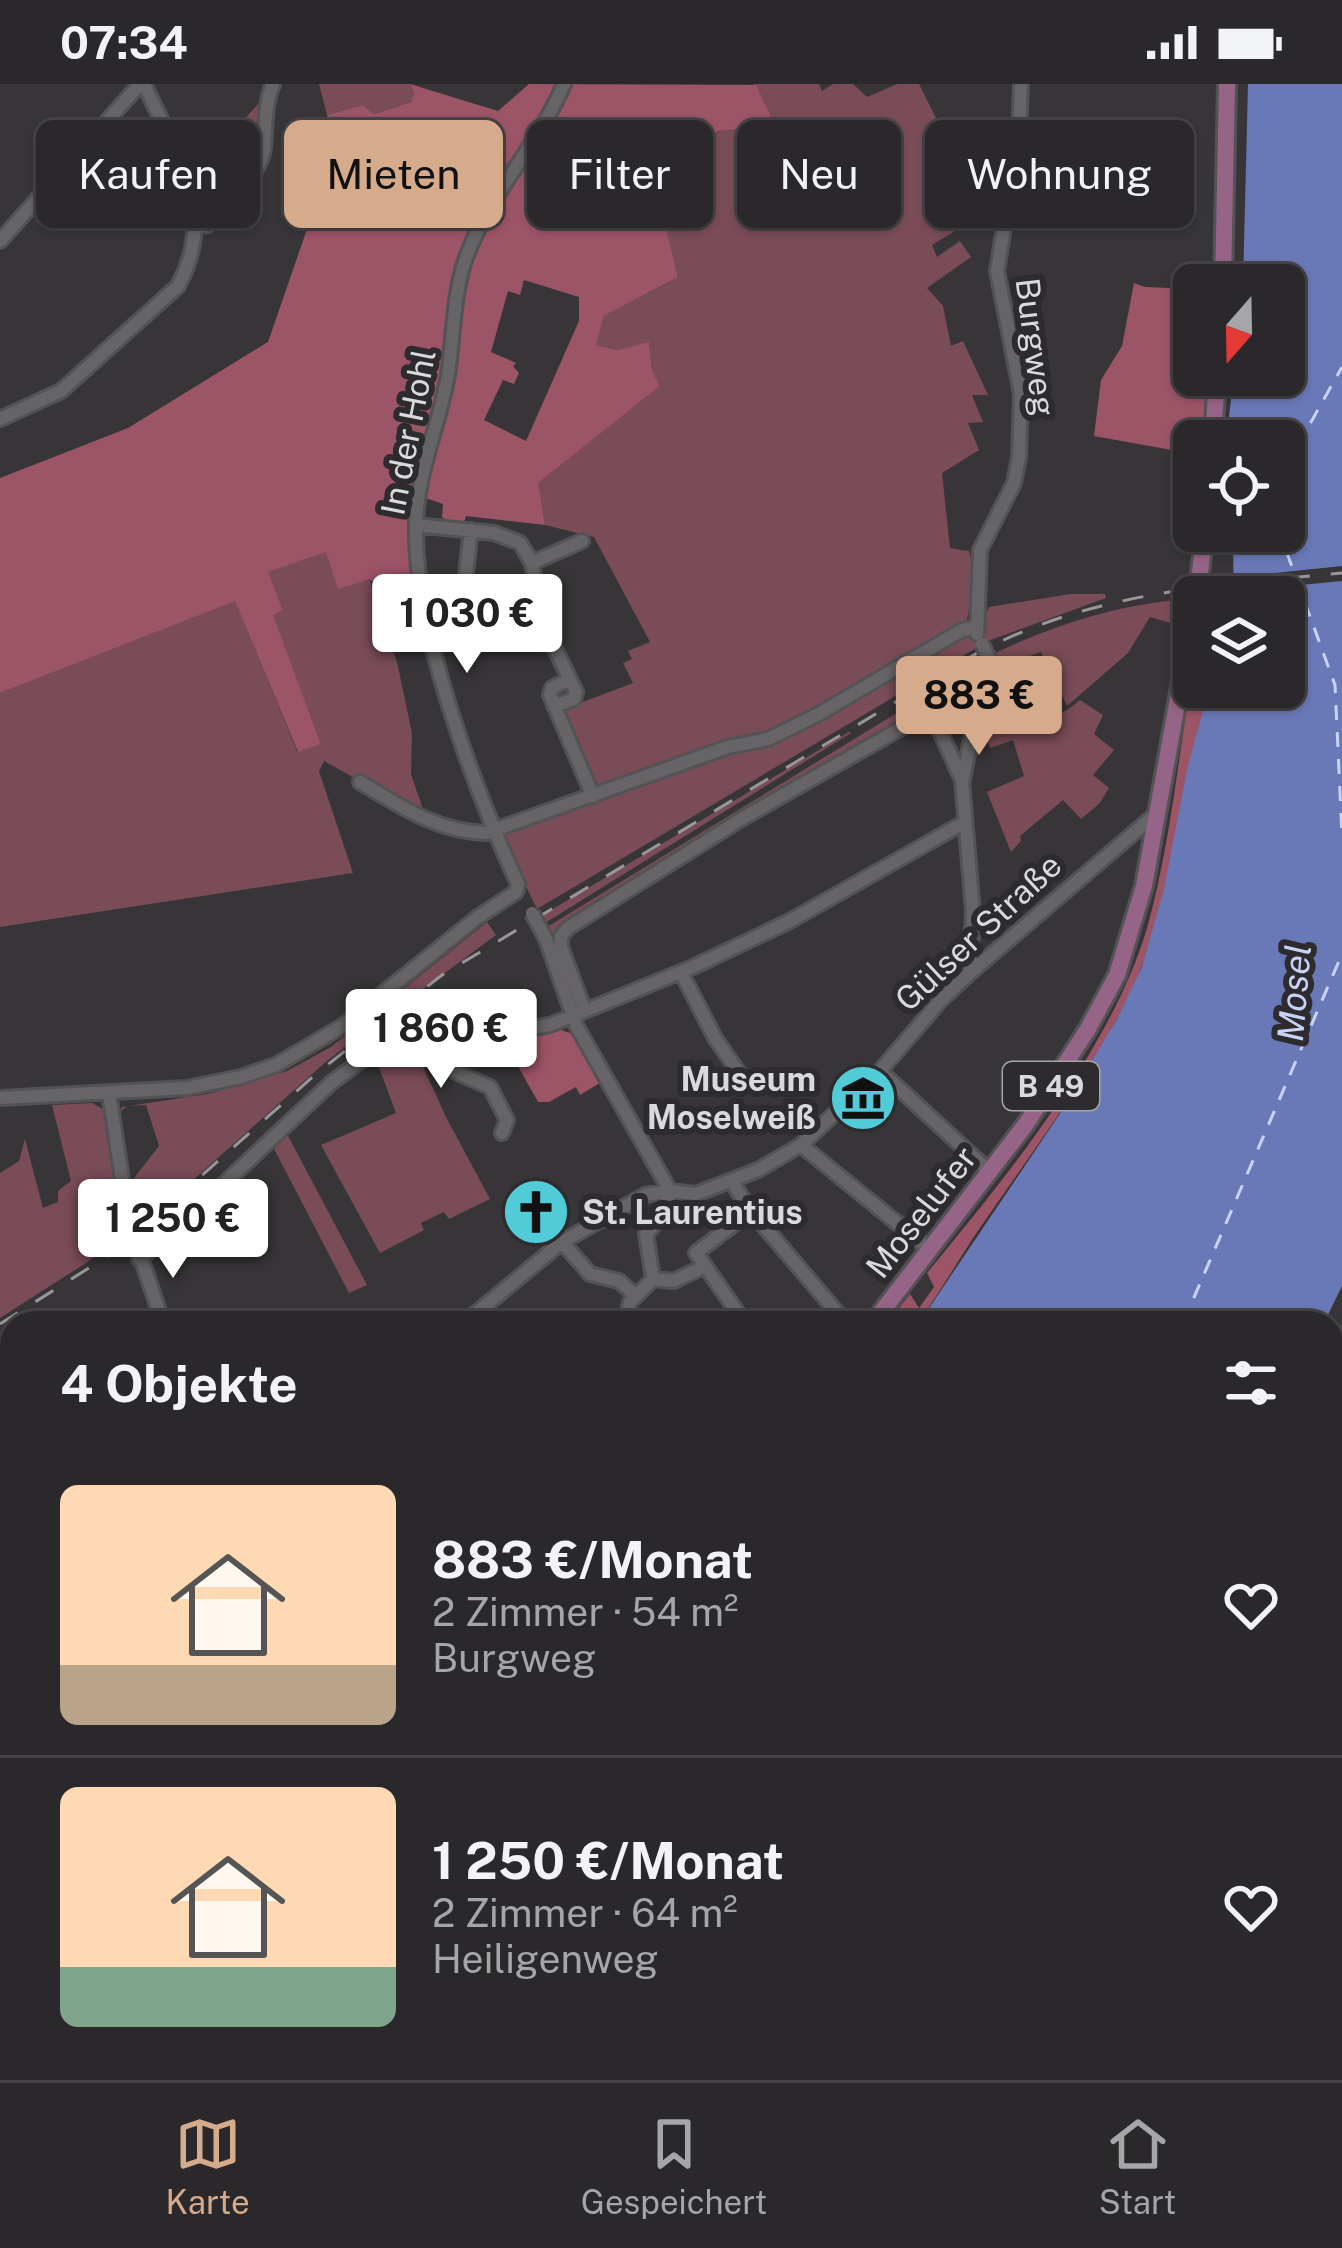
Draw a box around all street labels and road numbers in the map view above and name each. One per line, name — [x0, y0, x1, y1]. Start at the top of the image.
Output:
street label: Burgweg — [1009, 276, 1063, 418]
street label: In der Hohl — [373, 346, 443, 518]
street label: Gülser Straße — [887, 846, 1069, 1018]
road number: B 49 — [1003, 1062, 1099, 1110]
street label: Moselufer — [858, 1139, 984, 1285]

